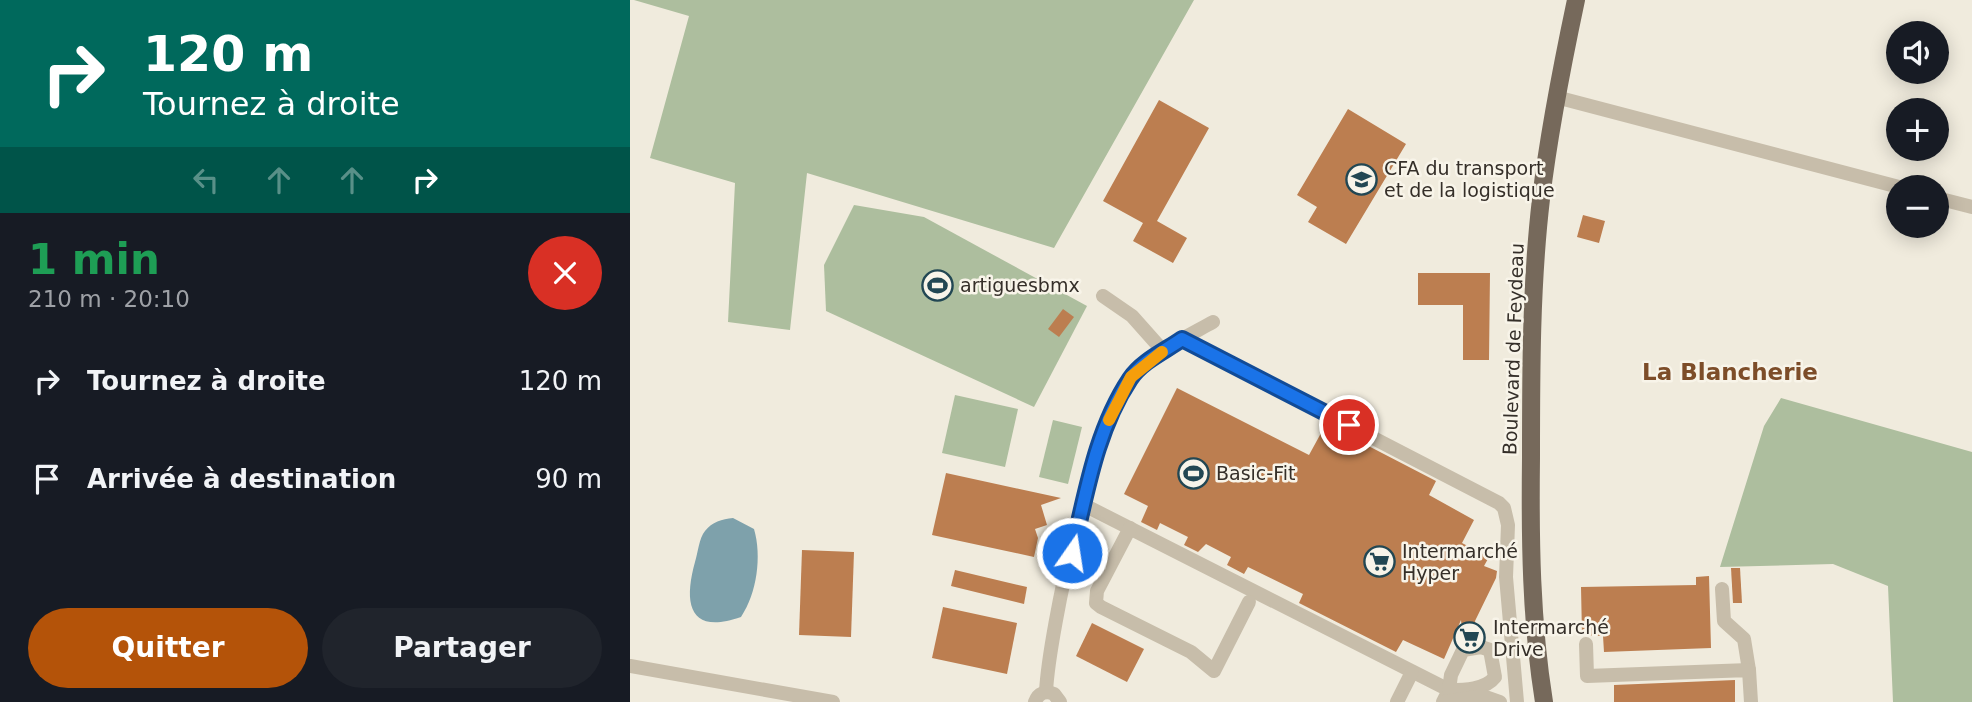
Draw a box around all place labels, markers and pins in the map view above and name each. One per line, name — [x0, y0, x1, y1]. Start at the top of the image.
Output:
place label: CFA du transport et de la logistique — [1384, 157, 1555, 201]
school or university icon: CFA du transport et de la logistique — [1344, 162, 1378, 196]
sports icon: artiguesbmx — [920, 268, 954, 302]
place label: artiguesbmx — [960, 274, 1080, 296]
pin — [1319, 395, 1379, 455]
sports icon: Basic-Fit — [1176, 456, 1210, 490]
place label: Basic-Fit — [1216, 462, 1295, 484]
place label: Intermarché Hyper — [1402, 540, 1518, 584]
supermarket icon: Intermarché Hyper — [1362, 545, 1396, 579]
place label: Intermarché Drive — [1493, 616, 1609, 660]
supermarket icon: Intermarché Drive — [1453, 621, 1487, 655]

